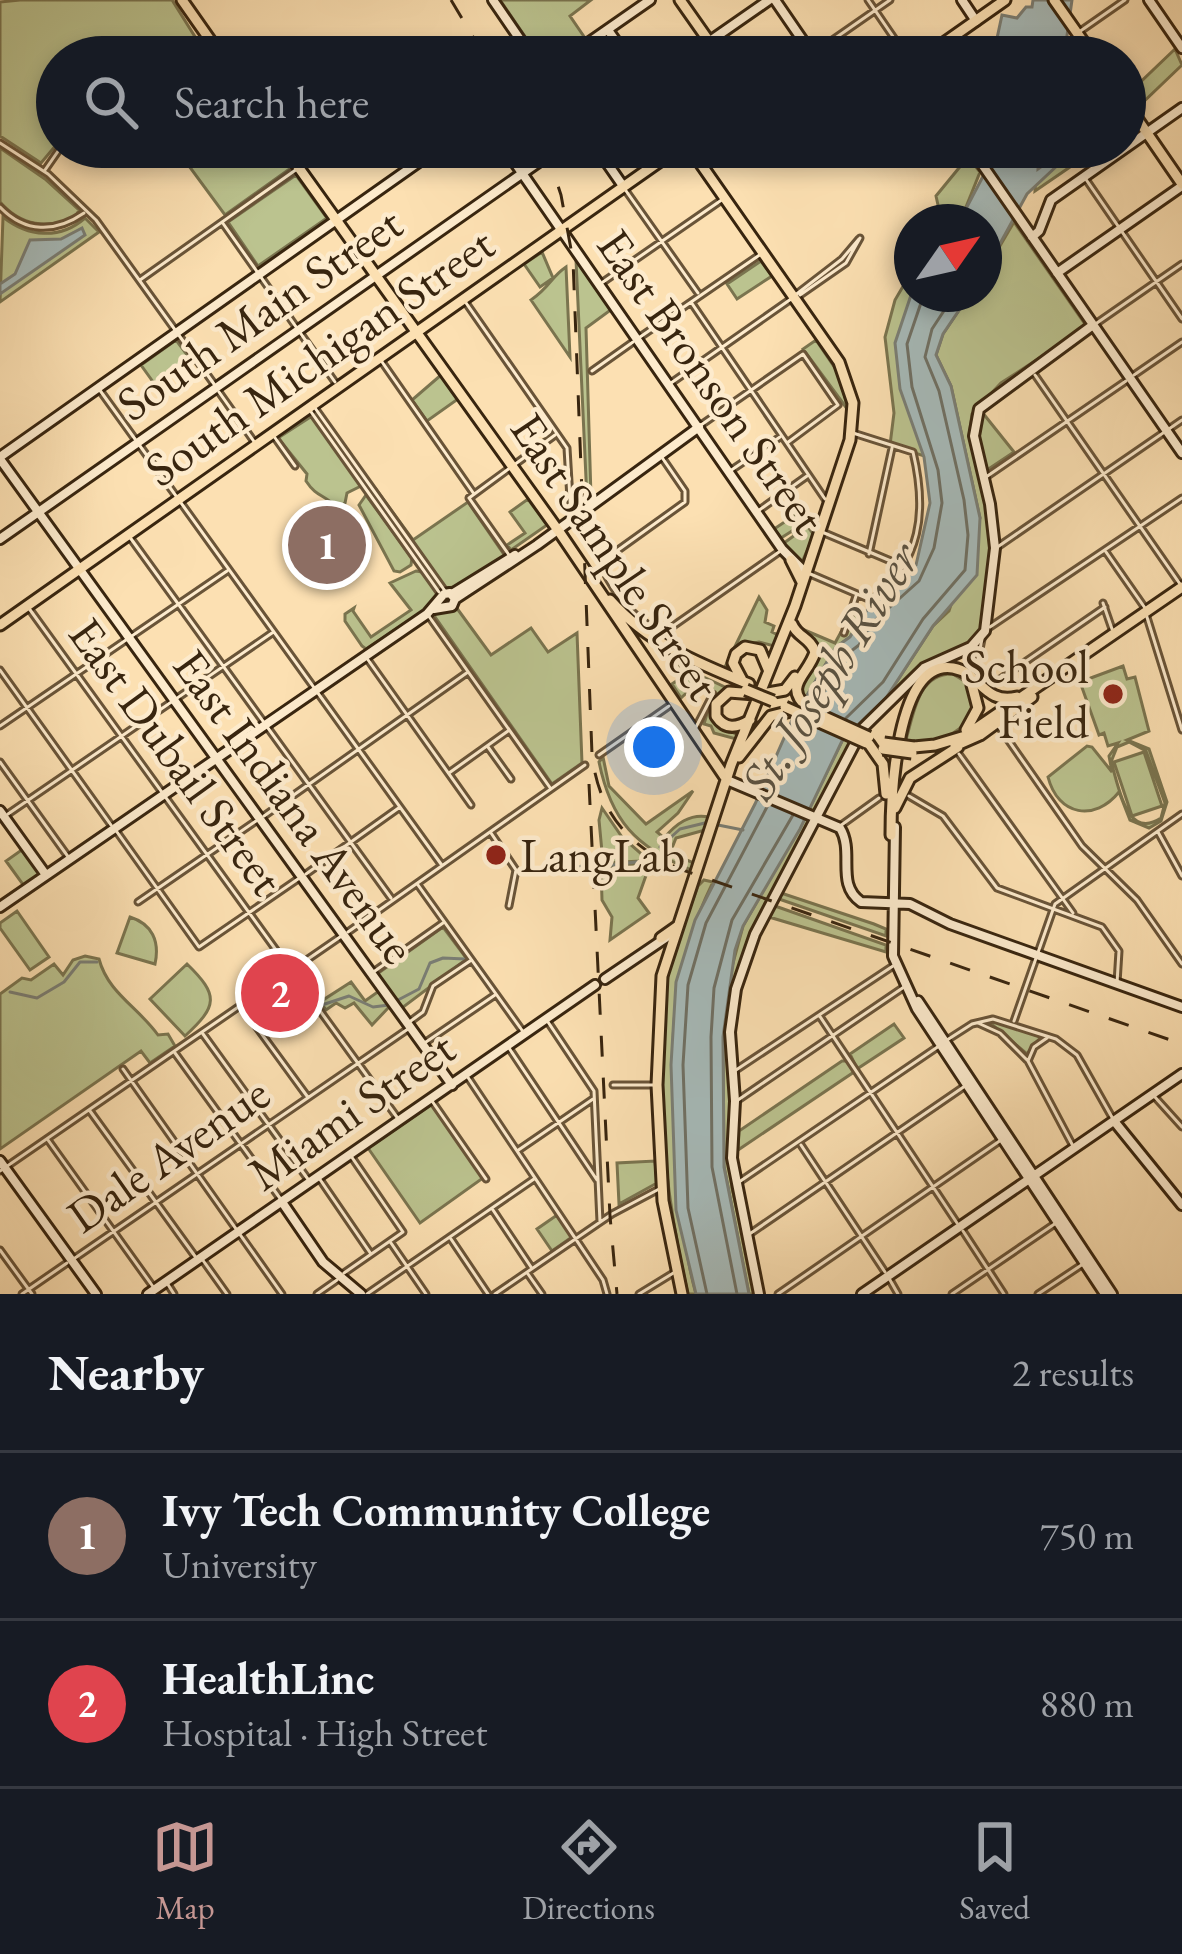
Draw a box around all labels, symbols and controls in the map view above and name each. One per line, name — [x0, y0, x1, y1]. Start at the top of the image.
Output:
search box — [36, 36, 1146, 168]
icon: search — [78, 69, 144, 135]
text: Search here — [174, 73, 369, 131]
street label: South Main Street — [104, 192, 414, 434]
north arrow — [894, 204, 1002, 312]
street label: South Michigan Street — [132, 212, 506, 500]
street label: East Bronson Street — [584, 217, 840, 545]
street label: East Sample Street — [497, 400, 735, 712]
pin: 1 — [288, 500, 366, 590]
water label: St. Joseph River — [724, 527, 935, 811]
street label: East Dubail Street — [56, 605, 298, 907]
place label: School Field — [964, 635, 1090, 752]
street label: East Indiana Avenue — [160, 637, 430, 975]
marker: School Field — [1100, 681, 1126, 707]
your location — [624, 717, 684, 777]
place label: LangLab — [520, 824, 685, 886]
marker: LangLab — [483, 842, 509, 868]
pin: 2 — [241, 948, 319, 1038]
street label: Miami Street — [236, 1016, 466, 1204]
street label: Dale Avenue — [55, 1062, 281, 1246]
text: Nearby — [48, 1339, 204, 1405]
text: 2 results — [1012, 1347, 1134, 1398]
text: Ivy Tech Community College — [162, 1481, 710, 1539]
text: 1 — [77, 1510, 97, 1561]
text: 750 m — [1040, 1510, 1134, 1561]
text: University — [162, 1539, 317, 1590]
text: HealthLinc — [162, 1649, 374, 1707]
text: 2 — [77, 1678, 97, 1729]
text: 880 m — [1040, 1678, 1134, 1729]
text: Hospital · High Street — [162, 1707, 488, 1758]
tab: Map — [152, 1814, 218, 1929]
tab: Directions — [522, 1814, 655, 1929]
tab: Saved — [959, 1814, 1030, 1929]

